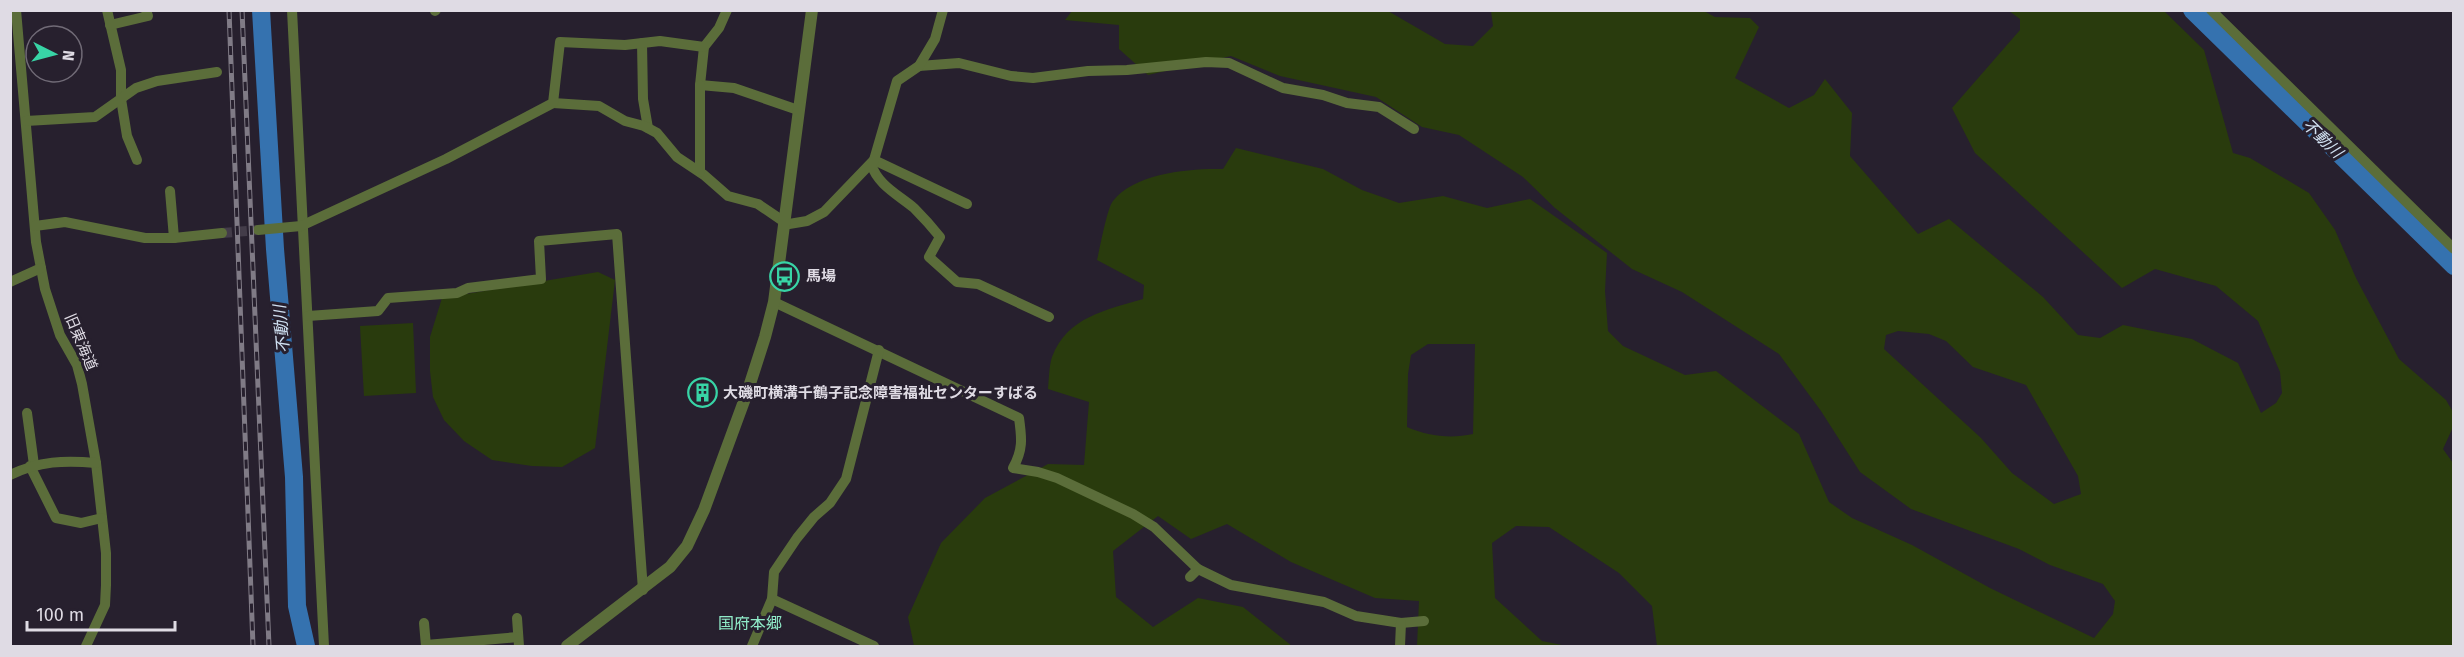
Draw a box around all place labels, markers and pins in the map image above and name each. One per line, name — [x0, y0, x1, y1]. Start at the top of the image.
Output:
bus stop icon: 馬場 — [769, 260, 801, 292]
place label: 馬場 — [806, 267, 836, 285]
building icon: 大磯町横溝千鶴子記念障害福祉センターすばる — [686, 377, 718, 409]
place label: 大磯町横溝千鶴子記念障害福祉センターすばる — [723, 384, 1038, 402]

